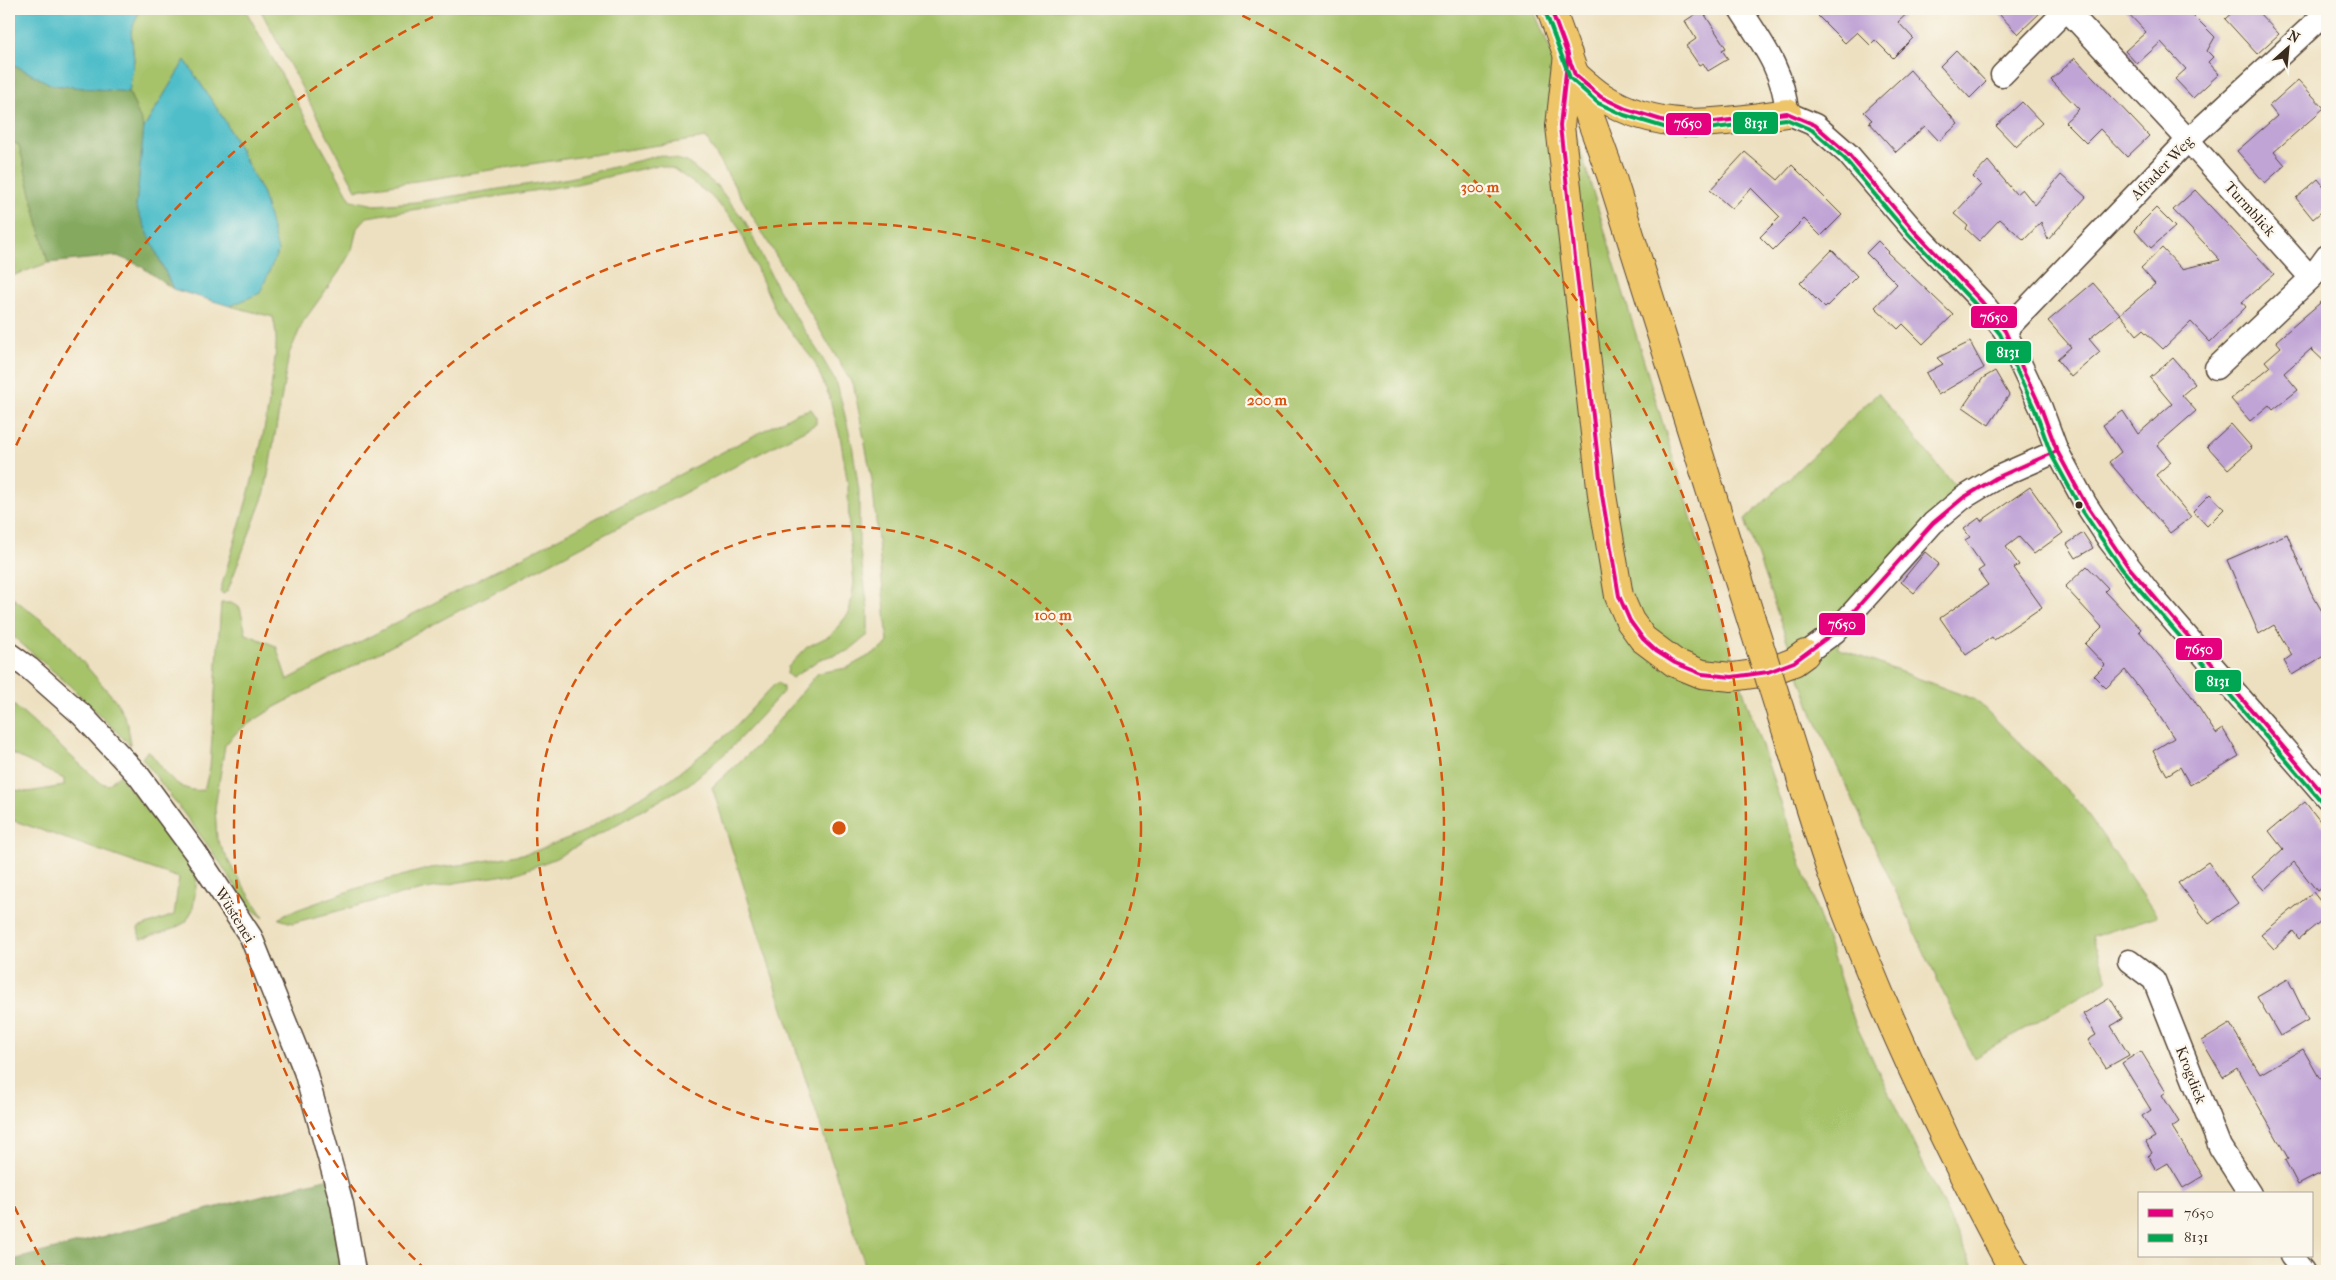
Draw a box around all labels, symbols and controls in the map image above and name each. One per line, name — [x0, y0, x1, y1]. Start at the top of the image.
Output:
north arrow — [2264, 22, 2314, 72]
text: N — [2285, 27, 2303, 47]
line badge: 8131 — [1732, 111, 1779, 135]
line badge: 7650 — [1665, 112, 1712, 136]
text: 7650 — [1673, 115, 1702, 132]
text: 8131 — [1745, 115, 1767, 132]
street label: Afrader Weg — [2126, 131, 2198, 205]
text: 300 m — [1461, 178, 1500, 196]
street label: Turmblick — [2221, 178, 2279, 240]
line badge: 7650 — [1970, 305, 2018, 329]
text: 7650 — [1979, 309, 2008, 326]
line badge: 8131 — [1985, 340, 2032, 364]
text: 8131 — [1997, 344, 2019, 361]
text: 200 m — [1247, 391, 1287, 409]
unlabelled marker — [2074, 500, 2084, 510]
text: 100 m — [1034, 606, 1072, 624]
line badge: 7650 — [1818, 612, 1866, 636]
text: 7650 — [1827, 616, 1856, 633]
line badge: 7650 — [2175, 637, 2223, 661]
text: 7650 — [2184, 641, 2213, 658]
line badge: 8131 — [2194, 669, 2242, 693]
text: 8131 — [2207, 673, 2229, 690]
centre of rings — [830, 819, 848, 837]
street label: Wüstenei — [211, 883, 259, 946]
street label: Krogdiek — [2172, 1044, 2210, 1107]
legend — [2138, 1192, 2314, 1258]
text: 7650 — [2184, 1204, 2214, 1222]
text: 8131 — [2184, 1228, 2208, 1246]

